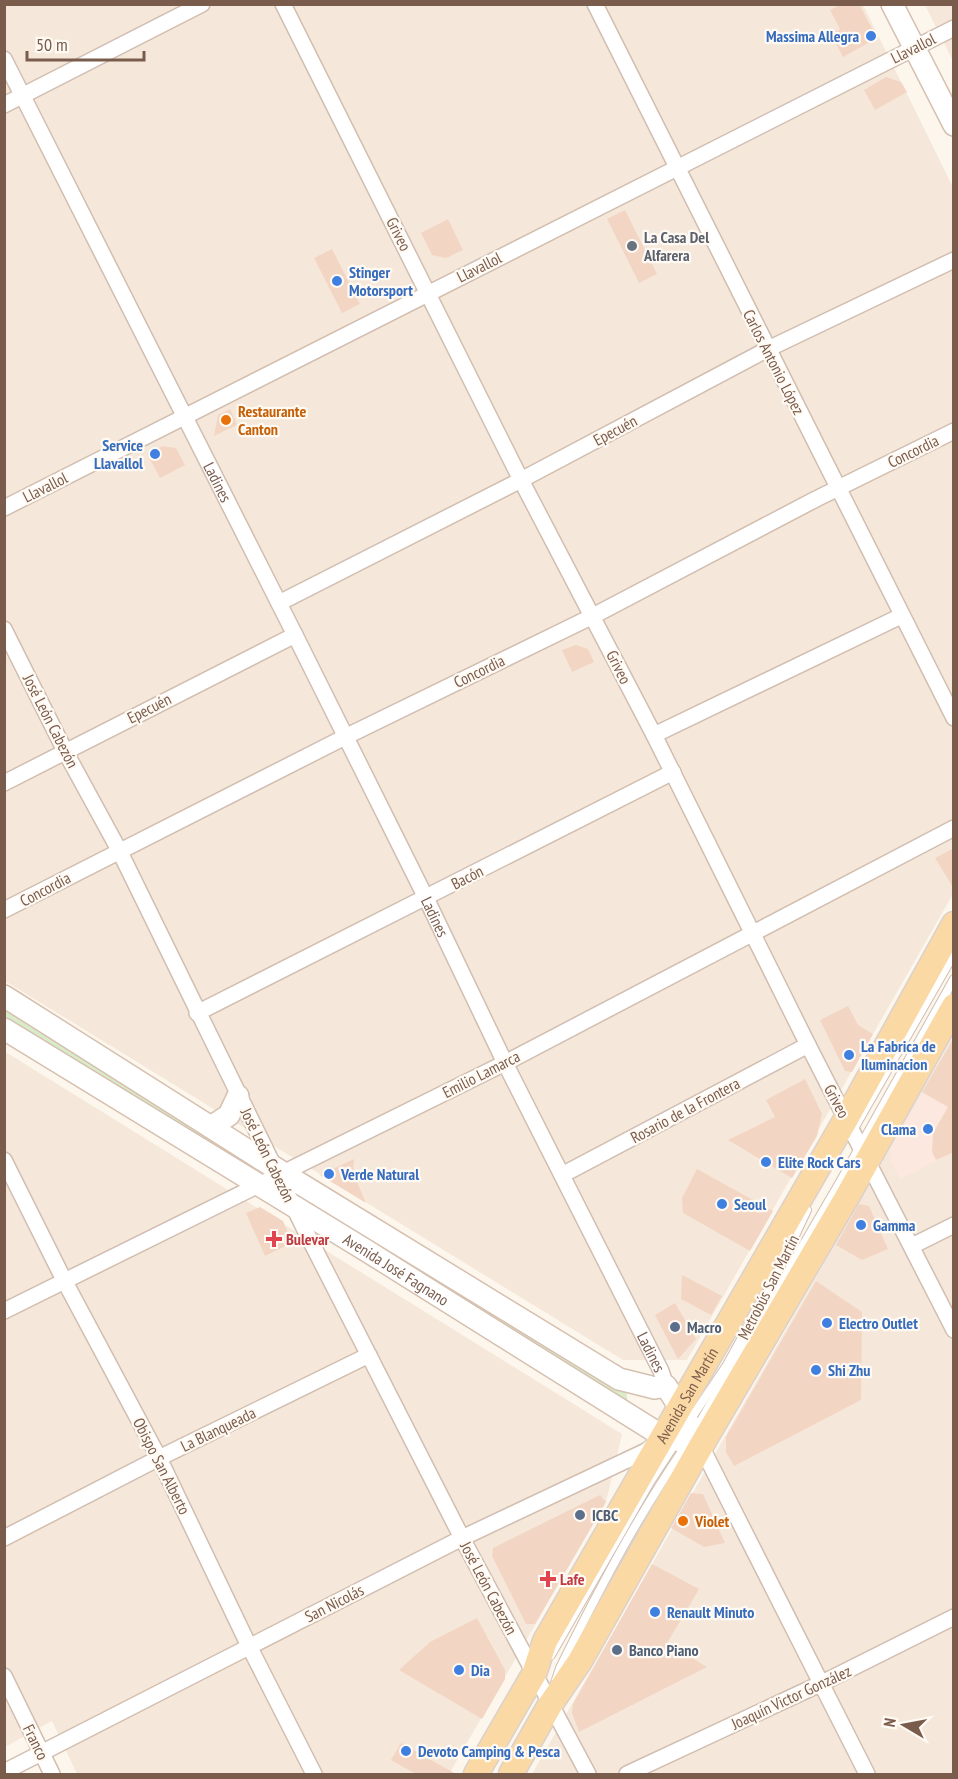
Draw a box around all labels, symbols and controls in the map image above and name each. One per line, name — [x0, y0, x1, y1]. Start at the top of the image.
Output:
scale bar — [27, 24, 144, 62]
place label: Massima Allegra — [766, 26, 859, 46]
street label: Llavallol — [887, 28, 939, 68]
marker: Massima Allegra — [864, 29, 878, 43]
text: 50 m — [36, 33, 68, 56]
street label: Griveo — [382, 214, 416, 254]
place label: La Casa Del Alfarera — [643, 227, 709, 265]
marker: La Casa Del Alfarera — [625, 239, 639, 253]
street label: Llavallol — [453, 247, 505, 287]
place label: Stinger Motorsport — [349, 262, 413, 300]
marker: Stinger Motorsport — [330, 274, 344, 288]
street label: Carlos Antonio López — [739, 306, 809, 418]
place label: Restaurante Canton — [238, 401, 306, 439]
street label: Epecuén — [590, 410, 640, 450]
marker: Restaurante Canton — [219, 413, 233, 427]
street label: Concordia — [884, 430, 942, 472]
place label: Service Llavallol — [94, 435, 143, 473]
marker: Service Llavallol — [148, 447, 162, 461]
street label: Ladines — [199, 459, 236, 505]
street label: Llavallol — [19, 467, 71, 507]
street label: Griveo — [602, 647, 636, 687]
street label: Concordia — [450, 650, 508, 692]
street label: José León Cabezón — [18, 670, 83, 771]
street label: Epecuén — [124, 689, 174, 727]
street label: Bacón — [448, 861, 486, 893]
street label: Concordia — [16, 867, 74, 911]
street label: Ladines — [417, 893, 453, 940]
place label: La Fabrica de Iluminacion — [861, 1036, 936, 1074]
street label: Emilio Lamarca — [439, 1046, 523, 1102]
marker: La Fabrica de Iluminacion — [842, 1048, 856, 1062]
street label: Rosario de la Frontera — [627, 1073, 743, 1147]
street label: Griveo — [820, 1081, 854, 1121]
street label: José León Cabezón — [236, 1104, 299, 1205]
place label: Clama — [881, 1119, 916, 1139]
marker: Clama — [921, 1122, 935, 1136]
place label: Elite Rock Cars — [778, 1152, 861, 1172]
marker: Elite Rock Cars — [759, 1155, 773, 1169]
place label: Verde Natural — [340, 1164, 419, 1184]
marker: Verde Natural — [322, 1167, 336, 1181]
place label: Seoul — [734, 1194, 766, 1214]
marker: Seoul — [715, 1197, 729, 1211]
place label: Gamma — [873, 1215, 916, 1235]
marker: Gamma — [854, 1218, 868, 1232]
place label: Bulevar — [286, 1229, 330, 1249]
street label: Avenida José Fagnano — [340, 1229, 453, 1310]
street label: Metrobús San Martín — [733, 1231, 803, 1343]
marker: Bulevar — [267, 1232, 281, 1246]
place label: Electro Outlet — [839, 1313, 918, 1333]
marker: Electro Outlet — [820, 1316, 834, 1330]
place label: Macro — [687, 1317, 722, 1337]
marker: Macro — [668, 1320, 682, 1334]
street label: Ladines — [633, 1329, 670, 1375]
street label: Avenida San Martín — [651, 1344, 722, 1447]
place label: Shi Zhu — [828, 1360, 870, 1380]
marker: Shi Zhu — [809, 1363, 823, 1377]
street label: La Blanqueada — [177, 1402, 259, 1456]
street label: Obispo San Alberto — [129, 1414, 195, 1518]
place label: ICBC — [592, 1505, 619, 1525]
marker: ICBC — [573, 1508, 587, 1522]
place label: Violet — [694, 1511, 730, 1531]
marker: Violet — [676, 1514, 690, 1528]
street label: José León Cabezón — [456, 1537, 522, 1638]
place label: Lafe — [560, 1569, 585, 1589]
marker: Lafe — [541, 1572, 555, 1586]
street label: San Nicolás — [301, 1580, 367, 1626]
place label: Renault Minuto — [667, 1602, 754, 1622]
marker: Renault Minuto — [648, 1605, 662, 1619]
place label: Banco Piano — [629, 1640, 699, 1660]
marker: Banco Piano — [610, 1643, 624, 1657]
place label: Dia — [471, 1660, 490, 1680]
street label: Joaquín Victor González — [727, 1660, 854, 1734]
marker: Dia — [452, 1663, 466, 1677]
north arrow — [874, 1695, 934, 1755]
text: N — [879, 1716, 900, 1728]
street label: Franco — [19, 1721, 53, 1763]
place label: Devoto Camping & Pesca — [418, 1741, 560, 1761]
marker: Devoto Camping & Pesca — [399, 1744, 413, 1758]

